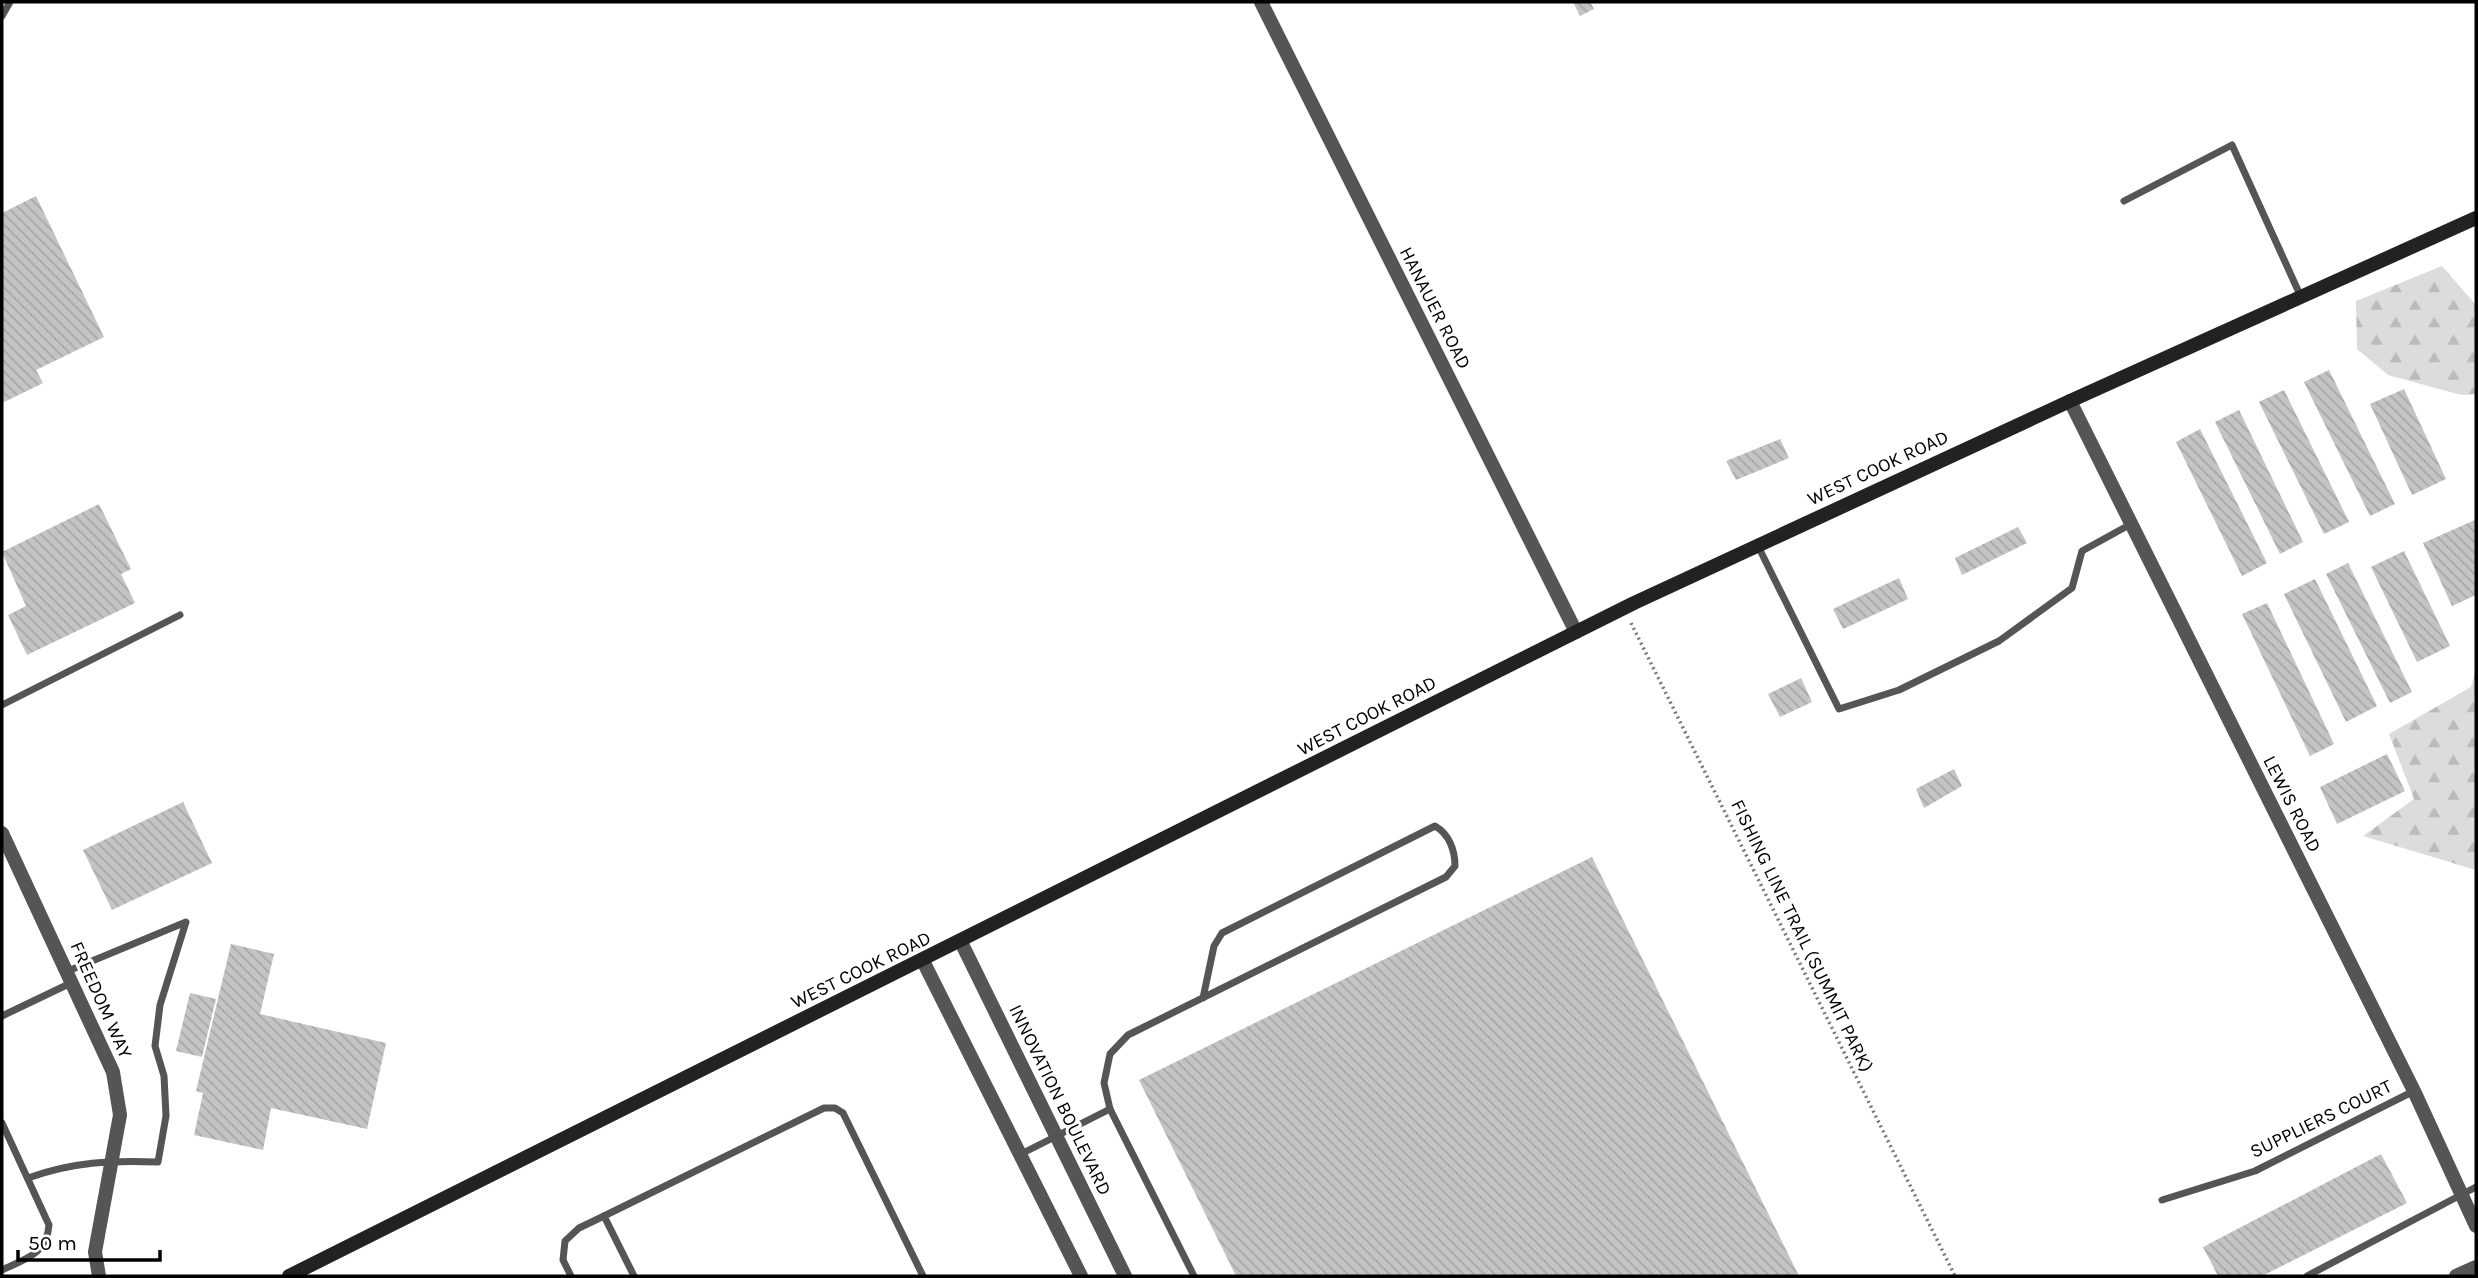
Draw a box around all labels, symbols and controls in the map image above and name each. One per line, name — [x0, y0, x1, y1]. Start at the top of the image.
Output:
street label: HANAUER ROAD — [1395, 243, 1475, 373]
street label: WEST COOK ROAD — [1804, 426, 1952, 510]
street label: WEST COOK ROAD — [1294, 672, 1440, 760]
street label: LEWIS ROAD — [2258, 752, 2326, 856]
street label: FISHING LINE TRAIL (SUMMIT PARK) — [1726, 796, 1878, 1076]
street label: WEST COOK ROAD — [788, 927, 934, 1013]
street label: FREEDOM WAY — [65, 938, 137, 1062]
street label: INNOVATION BOULEVARD — [1004, 1001, 1116, 1199]
street label: SUPPLIERS COURT — [2247, 1075, 2396, 1163]
scale bar — [18, 1218, 159, 1262]
text: 50 m — [28, 1231, 77, 1255]

